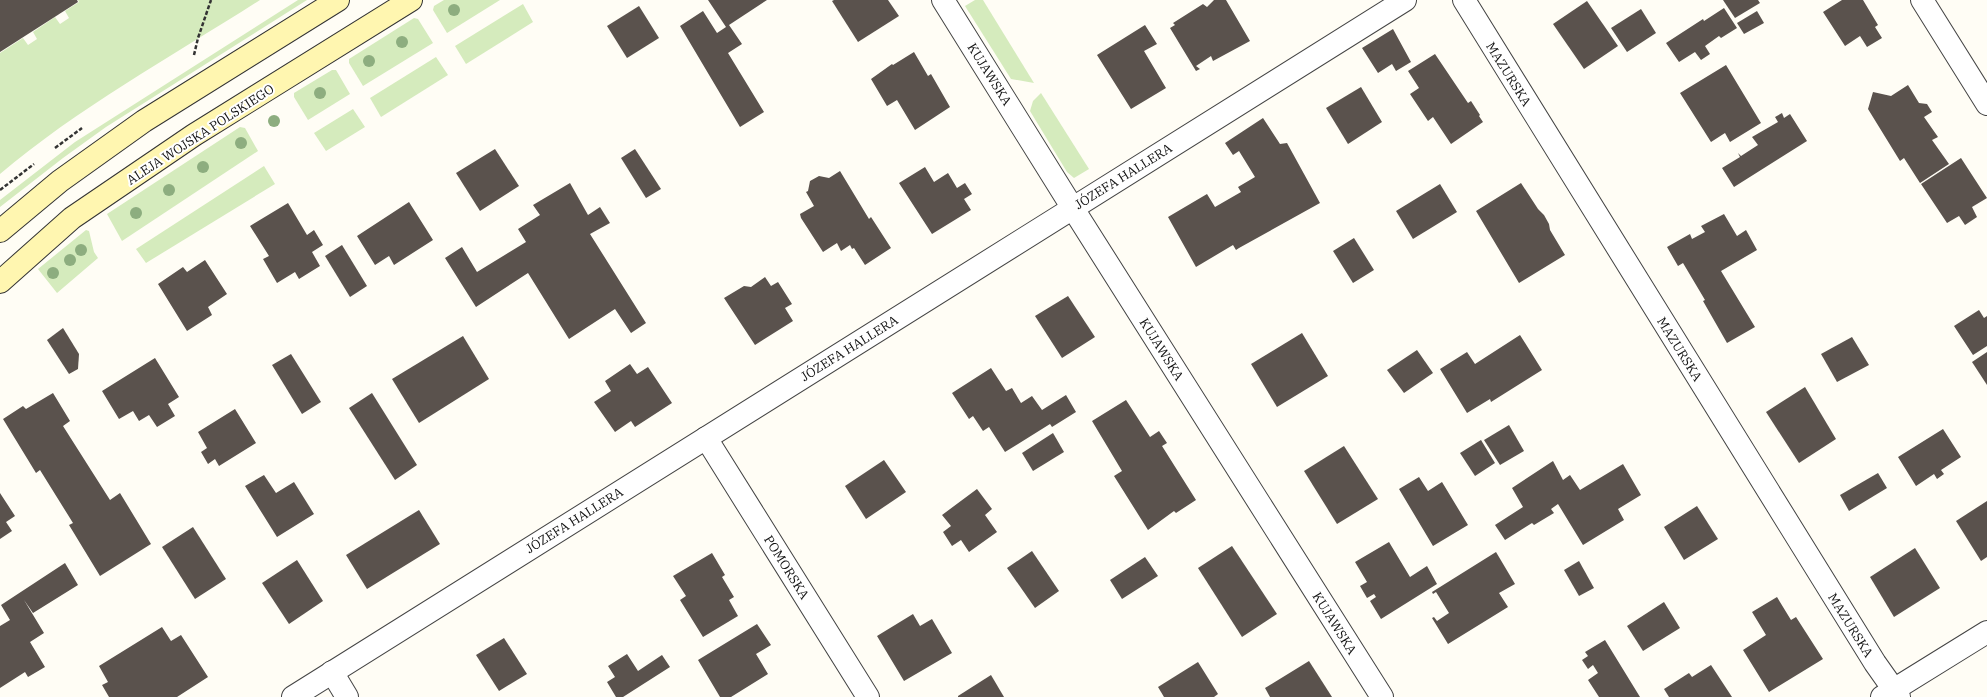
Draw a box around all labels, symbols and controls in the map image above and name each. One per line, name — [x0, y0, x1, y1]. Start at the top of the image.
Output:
street label: MAZURSKA — [1482, 39, 1535, 110]
street label: KUJAWSKA — [964, 40, 1016, 109]
street label: ALEJA WOJSKA POLSKIEGO — [123, 80, 277, 189]
street label: JÓZEFA HALLERA — [1071, 140, 1175, 213]
street label: JÓZEFA HALLERA — [797, 312, 901, 385]
street label: MAZURSKA — [1653, 314, 1706, 385]
street label: KUJAWSKA — [1136, 315, 1188, 384]
street label: JÓZEFA HALLERA — [522, 484, 626, 557]
street label: POMORSKA — [760, 532, 813, 603]
street label: KUJAWSKA — [1309, 589, 1361, 658]
street label: MAZURSKA — [1824, 590, 1877, 661]

